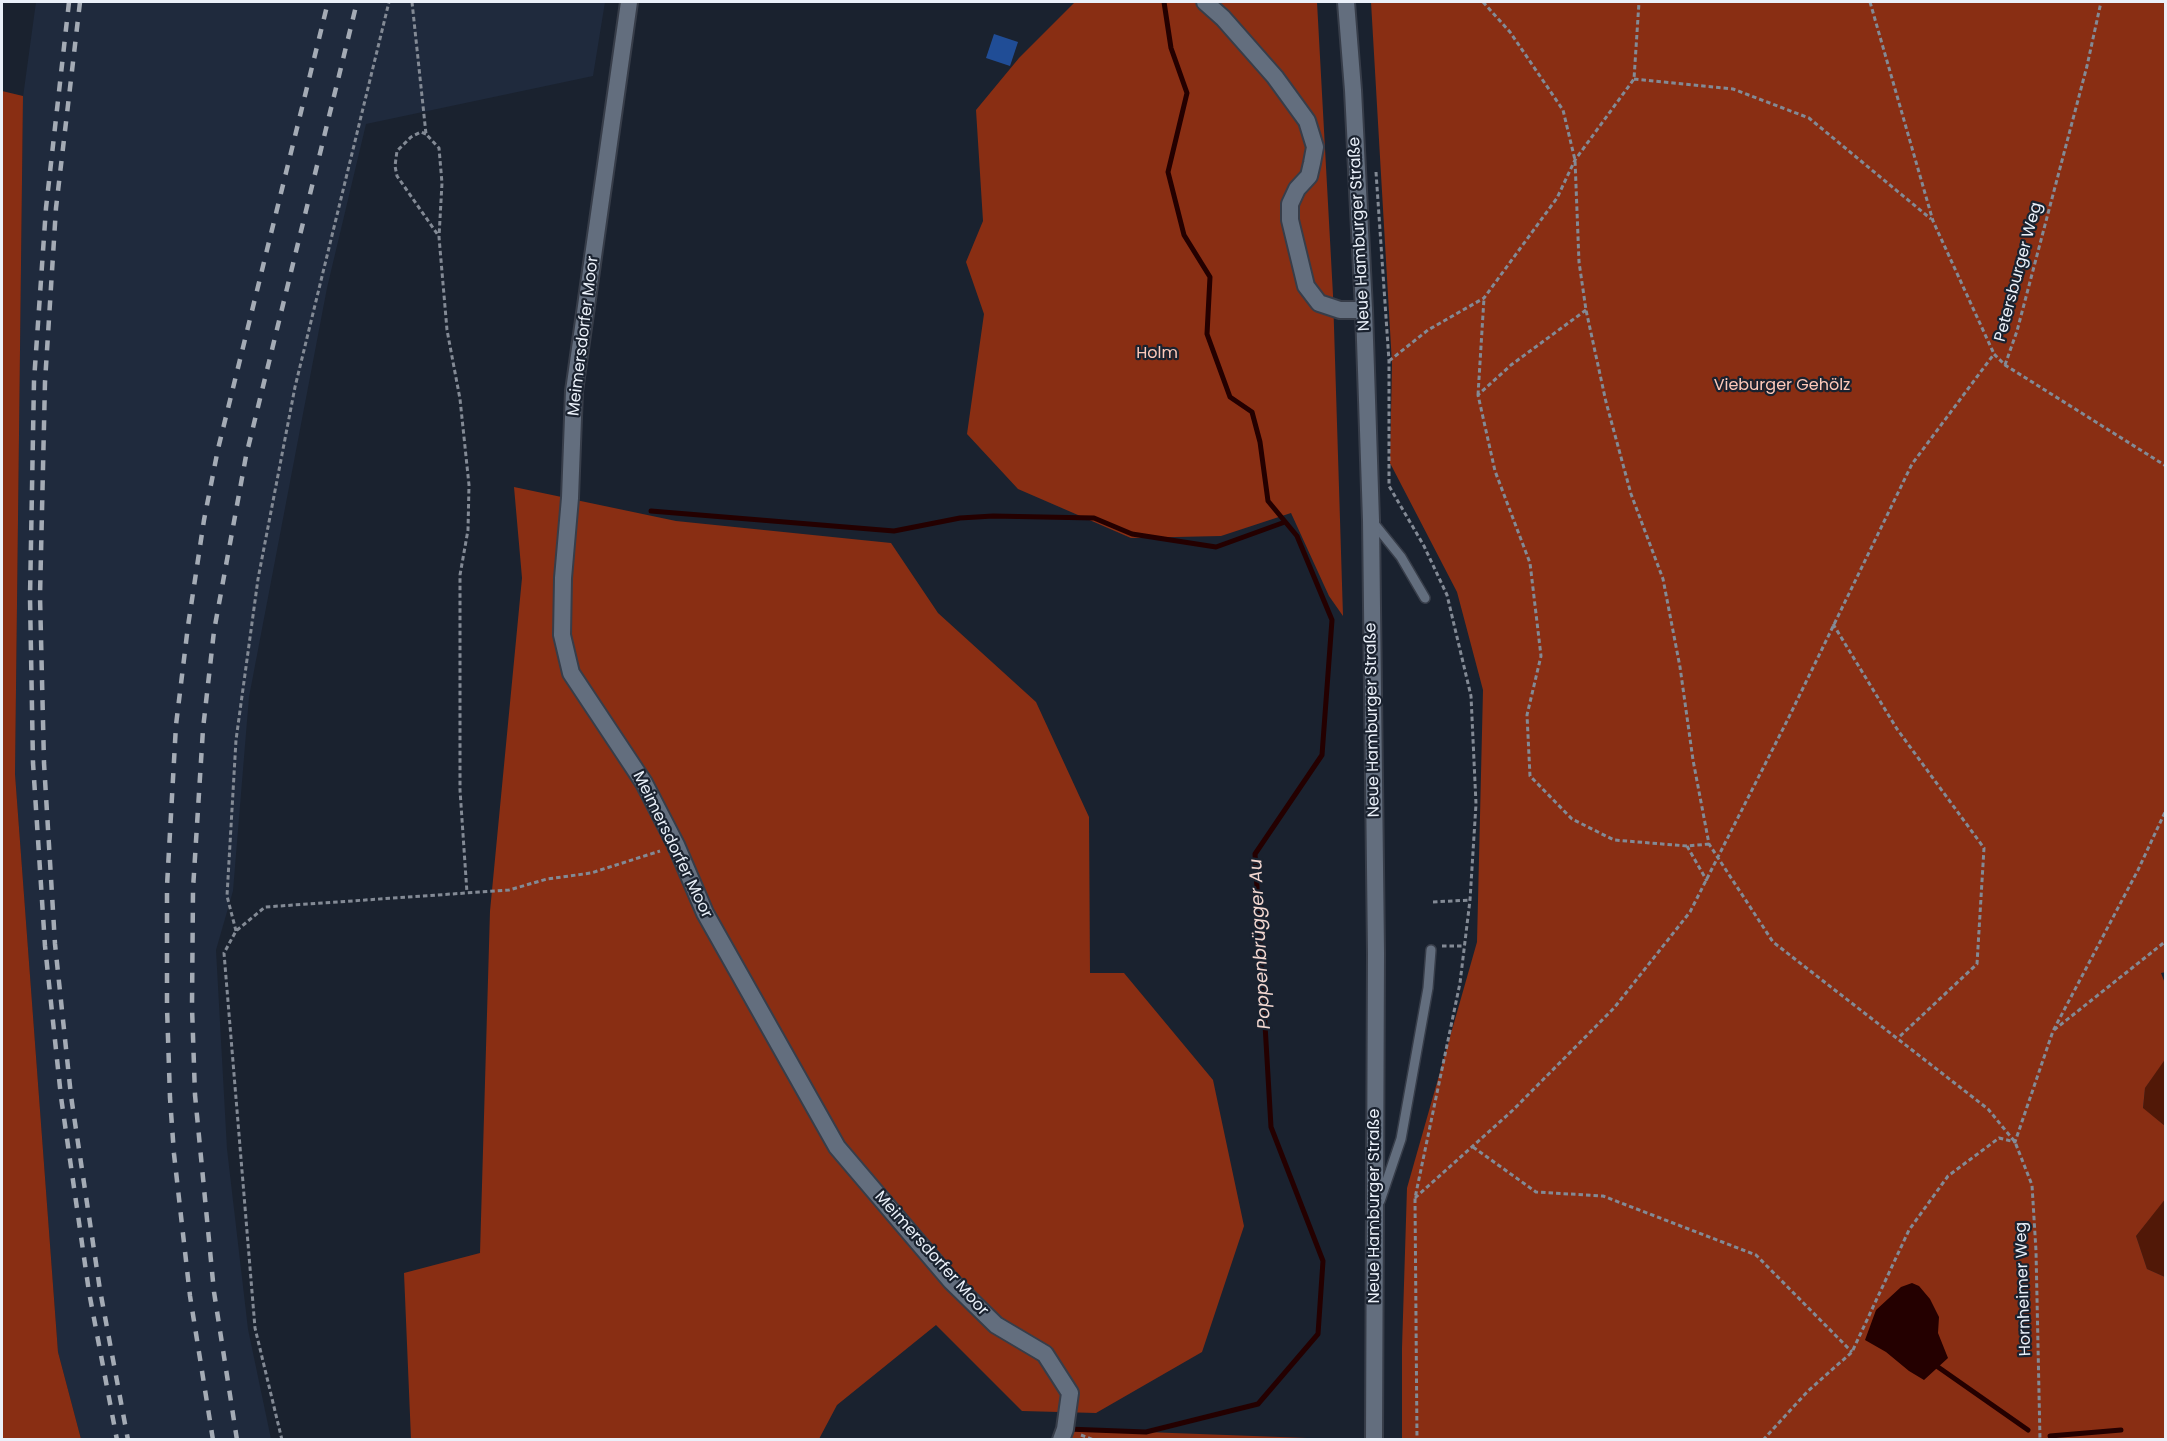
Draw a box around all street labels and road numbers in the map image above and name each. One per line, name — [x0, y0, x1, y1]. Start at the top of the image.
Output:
street label: Neue Hamburger Straße — [1345, 136, 1375, 332]
street label: Petersburger Weg — [1991, 200, 2047, 344]
street label: Meimersdorfer Moor — [565, 255, 603, 417]
street label: Neue Hamburger Straße — [1362, 622, 1384, 818]
street label: Meimersdorfer Moor — [628, 768, 716, 922]
street label: Neue Hamburger Straße — [1365, 1109, 1385, 1303]
street label: Meimersdorfer Moor — [870, 1188, 992, 1320]
street label: Hornheimer Weg — [2012, 1221, 2036, 1357]

